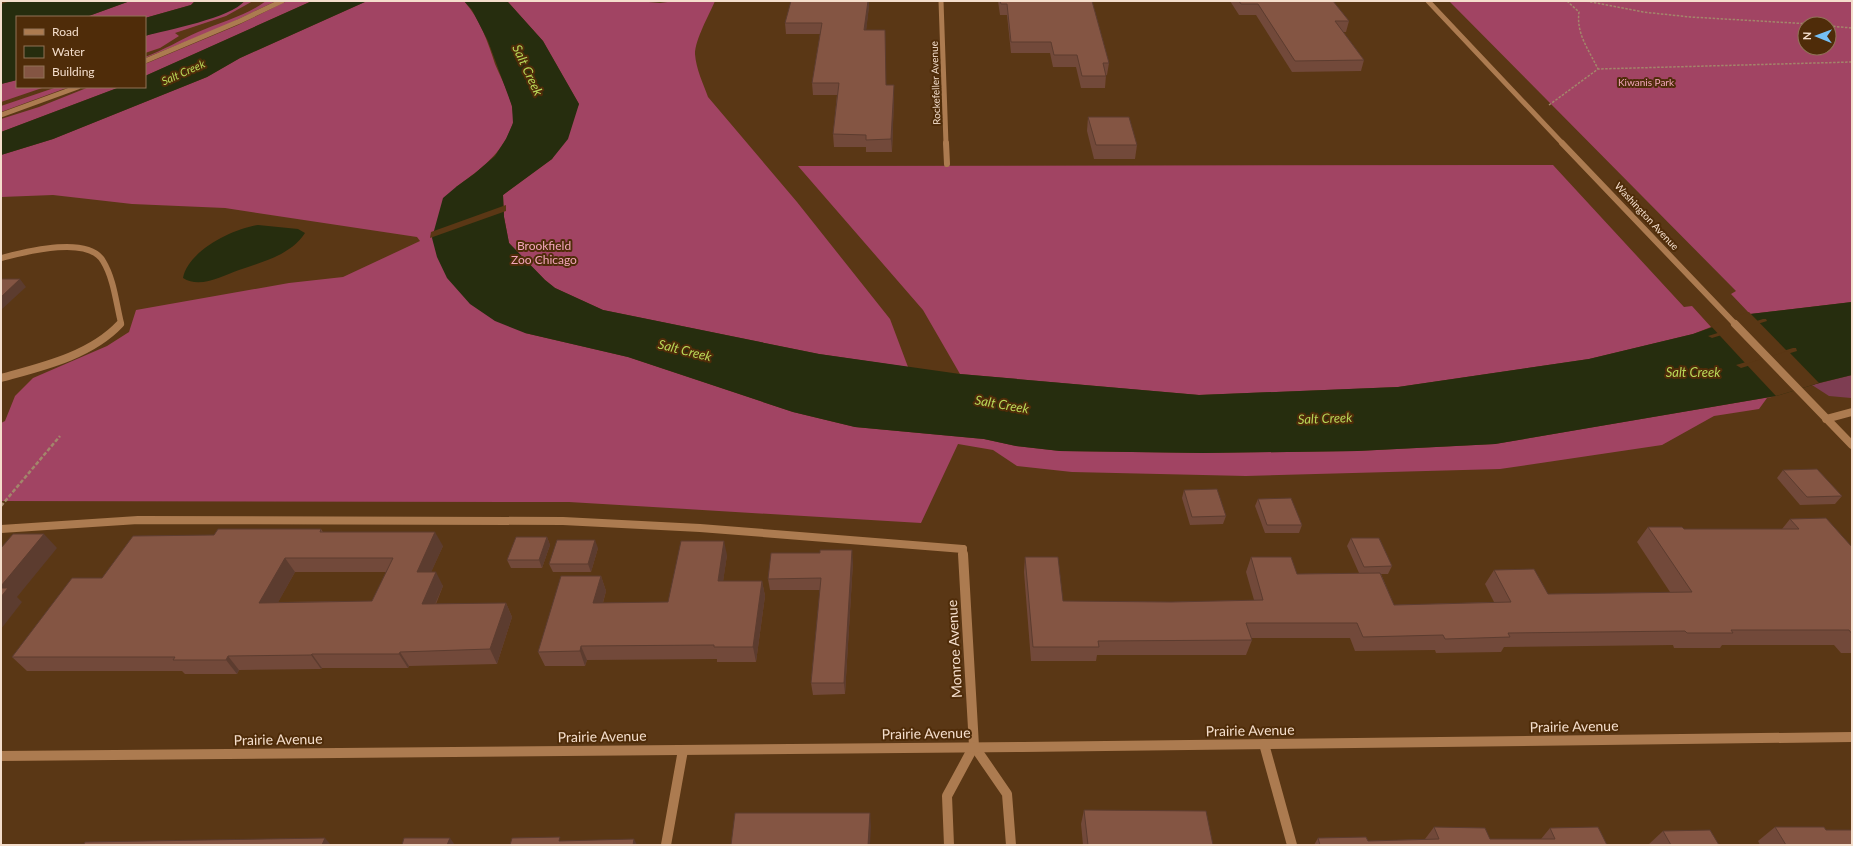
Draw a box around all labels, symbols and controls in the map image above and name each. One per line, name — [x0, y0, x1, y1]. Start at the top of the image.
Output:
legend — [16, 16, 146, 88]
north arrow — [1797, 16, 1837, 56]
text: Road — [52, 24, 79, 39]
text: N — [1800, 31, 1813, 40]
street label: Rockefeller Avenue — [928, 41, 942, 125]
water label: Salt Creek — [509, 42, 547, 99]
text: Water — [52, 44, 85, 59]
water label: Salt Creek — [159, 56, 207, 87]
text: Building — [52, 64, 95, 79]
park label: Kiwanis Park — [1618, 76, 1675, 88]
street label: Washington Avenue — [1613, 180, 1681, 252]
park label: Brookfield Zoo Chicago — [511, 238, 577, 267]
water label: Salt Creek — [657, 336, 714, 365]
water label: Salt Creek — [1666, 364, 1721, 380]
water label: Salt Creek — [974, 391, 1031, 417]
water label: Salt Creek — [1297, 409, 1353, 427]
street label: Monroe Avenue — [943, 600, 965, 698]
street label: Prairie Avenue — [1529, 717, 1619, 735]
street label: Prairie Avenue — [1205, 721, 1295, 739]
street label: Prairie Avenue — [881, 724, 971, 742]
street label: Prairie Avenue — [557, 727, 647, 745]
street label: Prairie Avenue — [233, 730, 323, 748]

